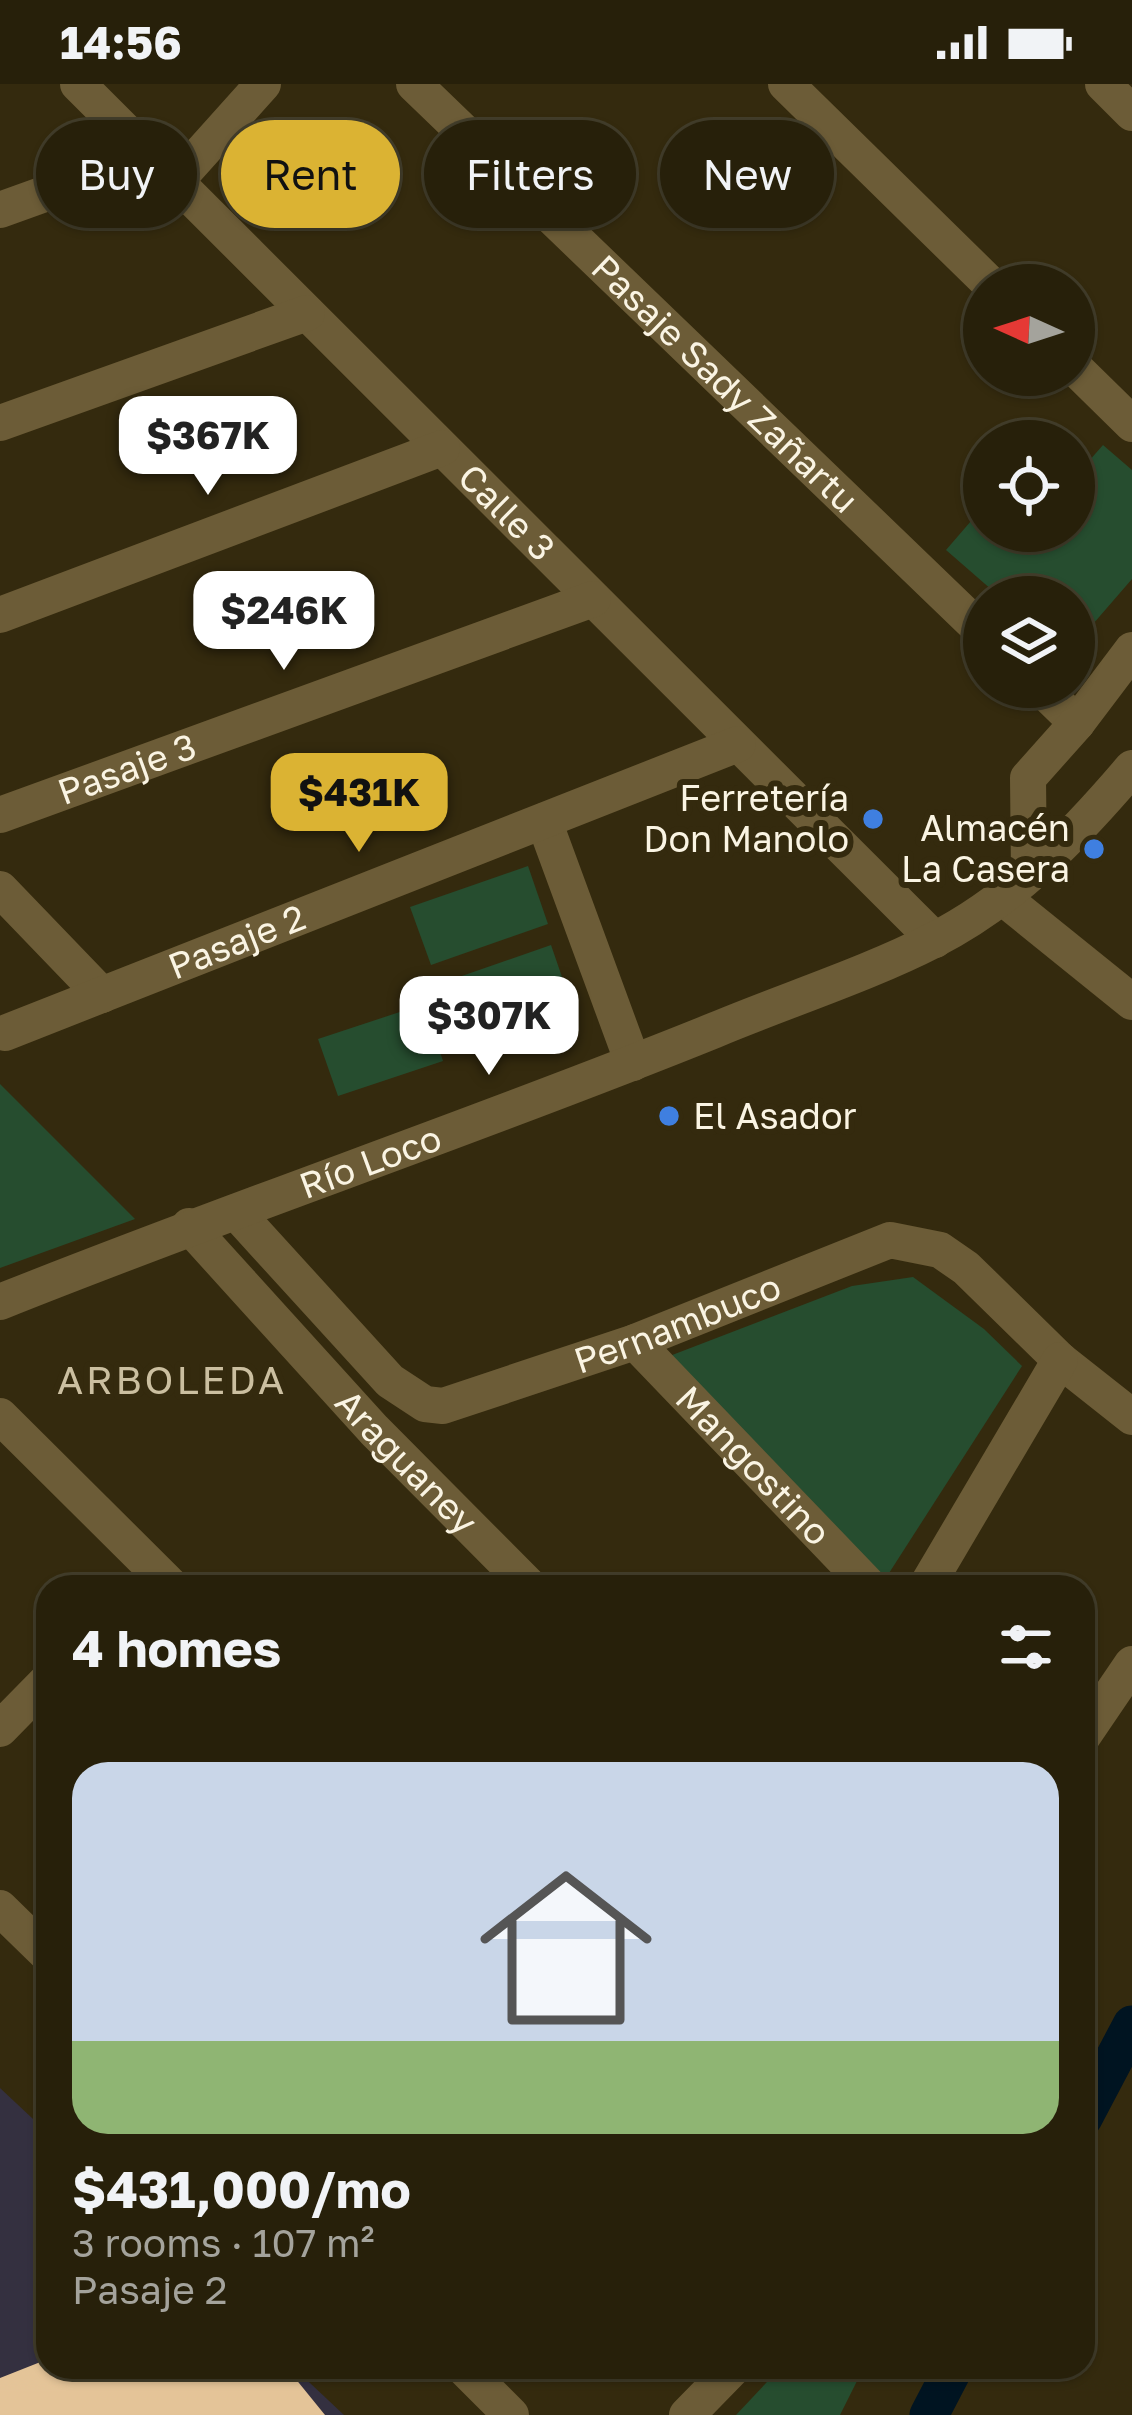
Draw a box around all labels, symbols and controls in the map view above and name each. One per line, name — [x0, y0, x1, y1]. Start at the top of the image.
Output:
text: 14:56 — [60, 15, 182, 69]
chip: Buy — [36, 120, 197, 228]
chip: Rent — [221, 120, 400, 228]
chip: Filters — [424, 120, 636, 228]
chip: New — [660, 120, 834, 228]
street label: Pasaje Sady Zañartu — [584, 246, 867, 521]
north arrow — [963, 264, 1095, 396]
map controls — [963, 264, 1095, 708]
pin: $367K — [124, 396, 292, 498]
text: $367K — [146, 411, 270, 458]
button: locate — [963, 420, 1095, 552]
street label: Calle 3 — [450, 455, 564, 569]
pin: $246K — [200, 571, 368, 673]
button: layers — [963, 576, 1095, 708]
text: $246K — [220, 586, 348, 633]
street label: Pasaje 3 — [52, 724, 202, 813]
pin: $431K — [275, 753, 443, 855]
text: $431K — [298, 768, 420, 815]
place label: Ferretería Don Manolo — [643, 776, 849, 860]
marker: Ferretería Don Manolo — [860, 806, 886, 832]
place label: Almacén La Casera — [901, 806, 1070, 890]
marker: Almacén La Casera — [1081, 836, 1107, 862]
street label: Pasaje 2 — [162, 895, 311, 988]
pin: $307K — [405, 976, 573, 1078]
text: $307K — [427, 991, 551, 1038]
place label: El Asador — [693, 1094, 857, 1137]
marker: El Asador — [656, 1103, 682, 1129]
street label: Río Loco — [293, 1115, 447, 1207]
street label: Pernambuco — [568, 1264, 787, 1382]
district label: ARBOLEDA — [57, 1356, 287, 1403]
street label: Mangostino — [668, 1377, 840, 1554]
street label: Araguaney — [327, 1381, 487, 1543]
icon: filters — [993, 1614, 1059, 1680]
text: 4 homes — [72, 1617, 281, 1678]
icon: home — [458, 1840, 674, 2056]
text: $431,000/mo — [72, 2158, 411, 2219]
text: 3 rooms · 107 m² — [72, 2219, 375, 2266]
text: Pasaje 2 — [72, 2266, 227, 2313]

